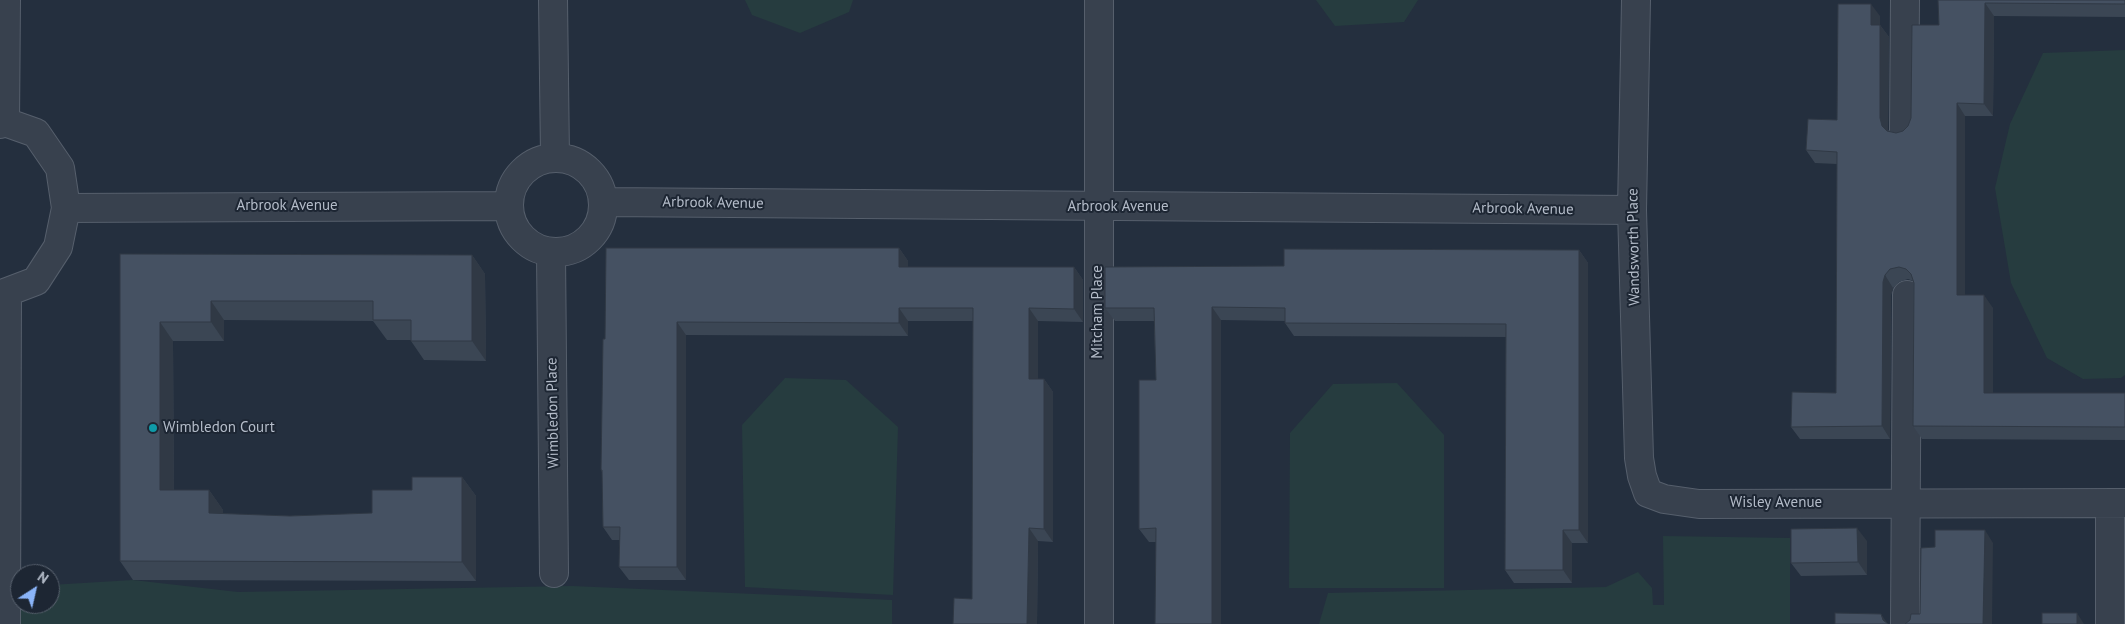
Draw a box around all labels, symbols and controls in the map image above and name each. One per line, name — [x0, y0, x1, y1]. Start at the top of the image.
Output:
street label: Wandsworth Place — [1624, 188, 1644, 306]
street label: Arbrook Avenue — [662, 193, 764, 213]
street label: Arbrook Avenue — [236, 197, 338, 215]
street label: Arbrook Avenue — [1067, 198, 1169, 216]
street label: Arbrook Avenue — [1472, 199, 1574, 219]
street label: Mitcham Place — [1089, 265, 1107, 359]
street label: Wimbledon Place — [543, 357, 563, 469]
place label: Wimbledon Court — [163, 419, 275, 437]
marker: Wimbledon Court — [147, 422, 159, 434]
street label: Wisley Avenue — [1730, 494, 1822, 512]
north arrow — [10, 564, 60, 614]
text: N — [34, 568, 52, 588]

